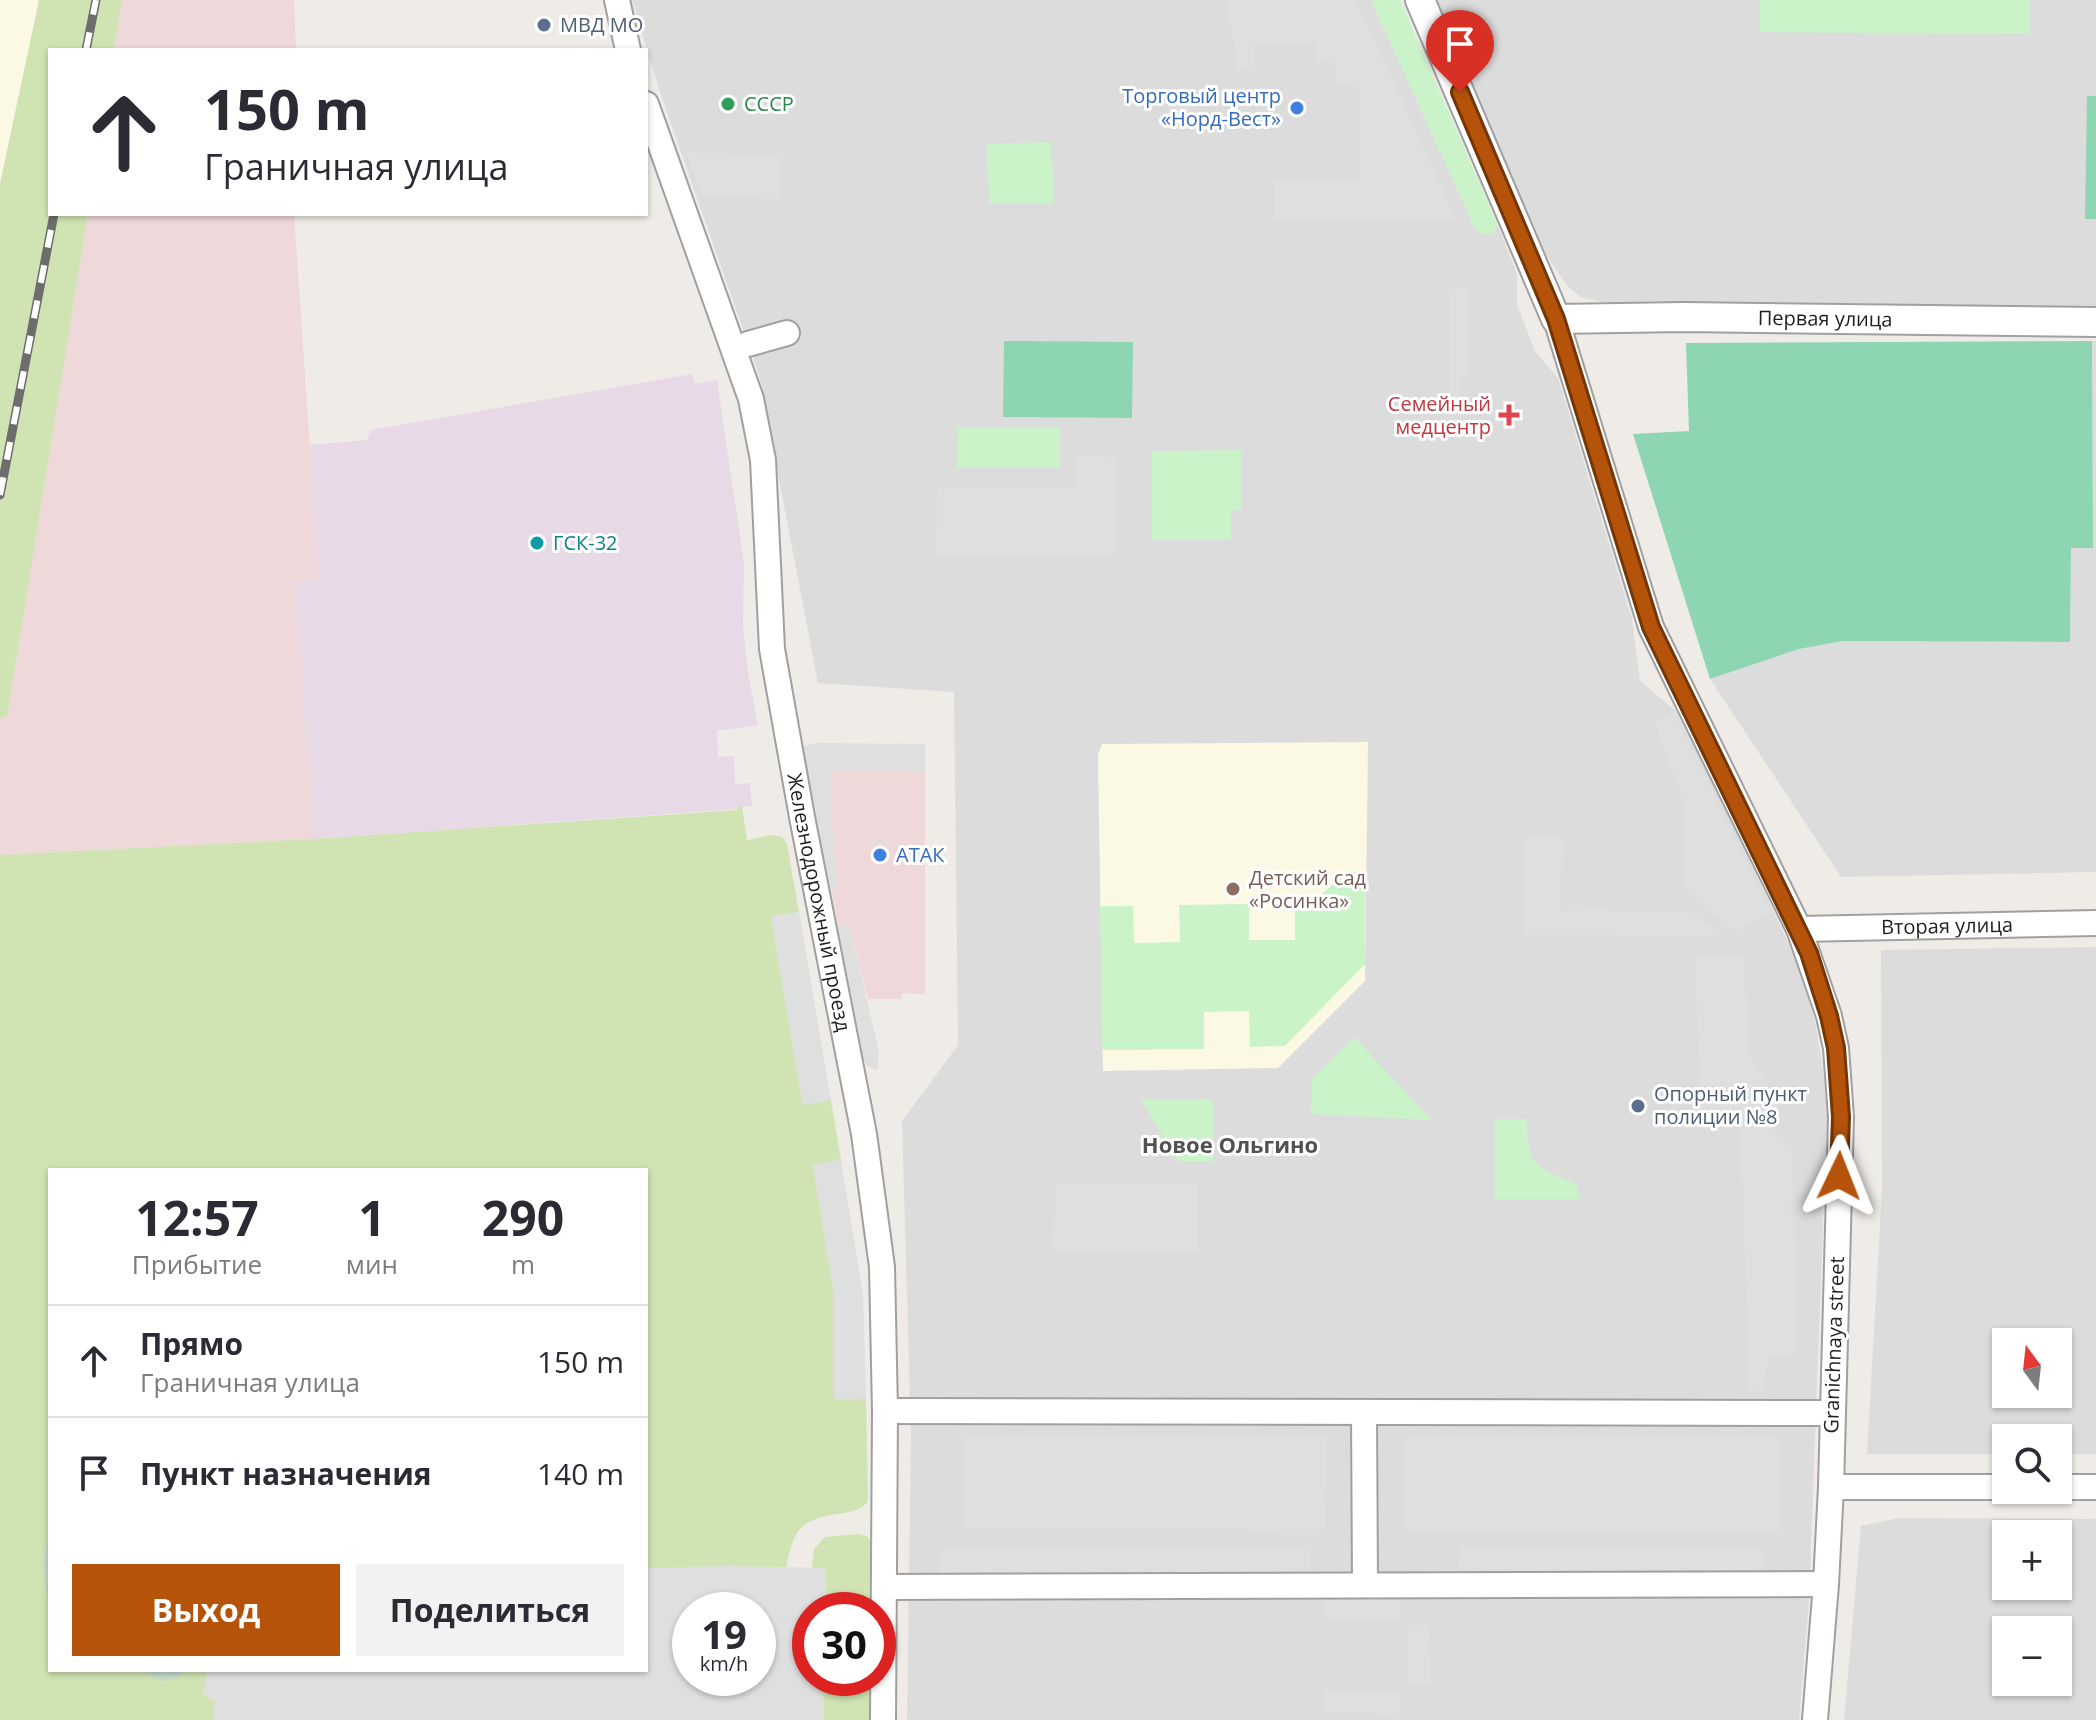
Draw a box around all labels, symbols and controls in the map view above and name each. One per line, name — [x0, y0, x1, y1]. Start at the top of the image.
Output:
pin — [1426, 10, 1494, 92]
place label: МВД МО — [560, 11, 643, 38]
marker: МВД МО — [535, 16, 553, 34]
icon: arrive — [1438, 22, 1482, 66]
text: 150 m — [204, 70, 370, 146]
icon: ahead — [72, 80, 176, 184]
place label: Торговый центр «Норд-Вест» — [1122, 82, 1281, 132]
place label: СССР — [744, 90, 794, 117]
marker: СССР — [719, 95, 737, 113]
marker: Торговый центр «Норд-Вест» — [1288, 99, 1306, 117]
text: Граничная улица — [204, 142, 508, 191]
street label: Первая улица — [1758, 304, 1893, 333]
place label: Семейный медцентр — [1388, 390, 1491, 440]
marker: Семейный медцентр — [1498, 404, 1520, 426]
place label: ГСК-32 — [553, 529, 618, 556]
marker: ГСК-32 — [528, 534, 546, 552]
street label: Железнодорожный проезд — [781, 771, 858, 1034]
place label: АТАК — [896, 841, 945, 868]
marker: АТАК — [871, 846, 889, 864]
place label: Детский сад «Росинка» — [1249, 864, 1367, 914]
marker: Детский сад «Росинка» — [1224, 880, 1242, 898]
street label: Вторая улица — [1881, 911, 2013, 940]
place label: Опорный пункт полиции №8 — [1654, 1080, 1807, 1130]
marker: Опорный пункт полиции №8 — [1629, 1097, 1647, 1115]
district label: Новое Ольгино — [1142, 1129, 1318, 1159]
position arrow — [1797, 1134, 1881, 1218]
text: 12:57 — [135, 1185, 259, 1250]
text: 1 — [358, 1185, 386, 1250]
text: 290 — [482, 1185, 564, 1250]
text: Прибытие — [132, 1246, 262, 1282]
text: мин — [346, 1246, 398, 1282]
text: m — [511, 1246, 535, 1282]
street label: Granichnaya street — [1817, 1256, 1850, 1434]
text: Прямо — [140, 1323, 243, 1364]
north arrow — [1992, 1328, 2072, 1408]
map controls — [1992, 1328, 2072, 1696]
icon: ahead — [72, 1339, 116, 1383]
text: 150 m — [537, 1341, 624, 1382]
text: Граничная улица — [140, 1364, 360, 1400]
button: search — [1992, 1424, 2072, 1504]
icon: arrive — [72, 1451, 116, 1495]
text: Пункт назначения — [140, 1453, 432, 1494]
text: 140 m — [537, 1453, 624, 1494]
button: + — [1992, 1520, 2072, 1600]
button: Выход — [72, 1564, 340, 1656]
button: Поделиться — [356, 1564, 624, 1656]
speed limit sign: 30 — [792, 1592, 896, 1696]
text: 19 — [701, 1606, 747, 1661]
button: − — [1992, 1616, 2072, 1696]
text: km/h — [700, 1650, 748, 1677]

